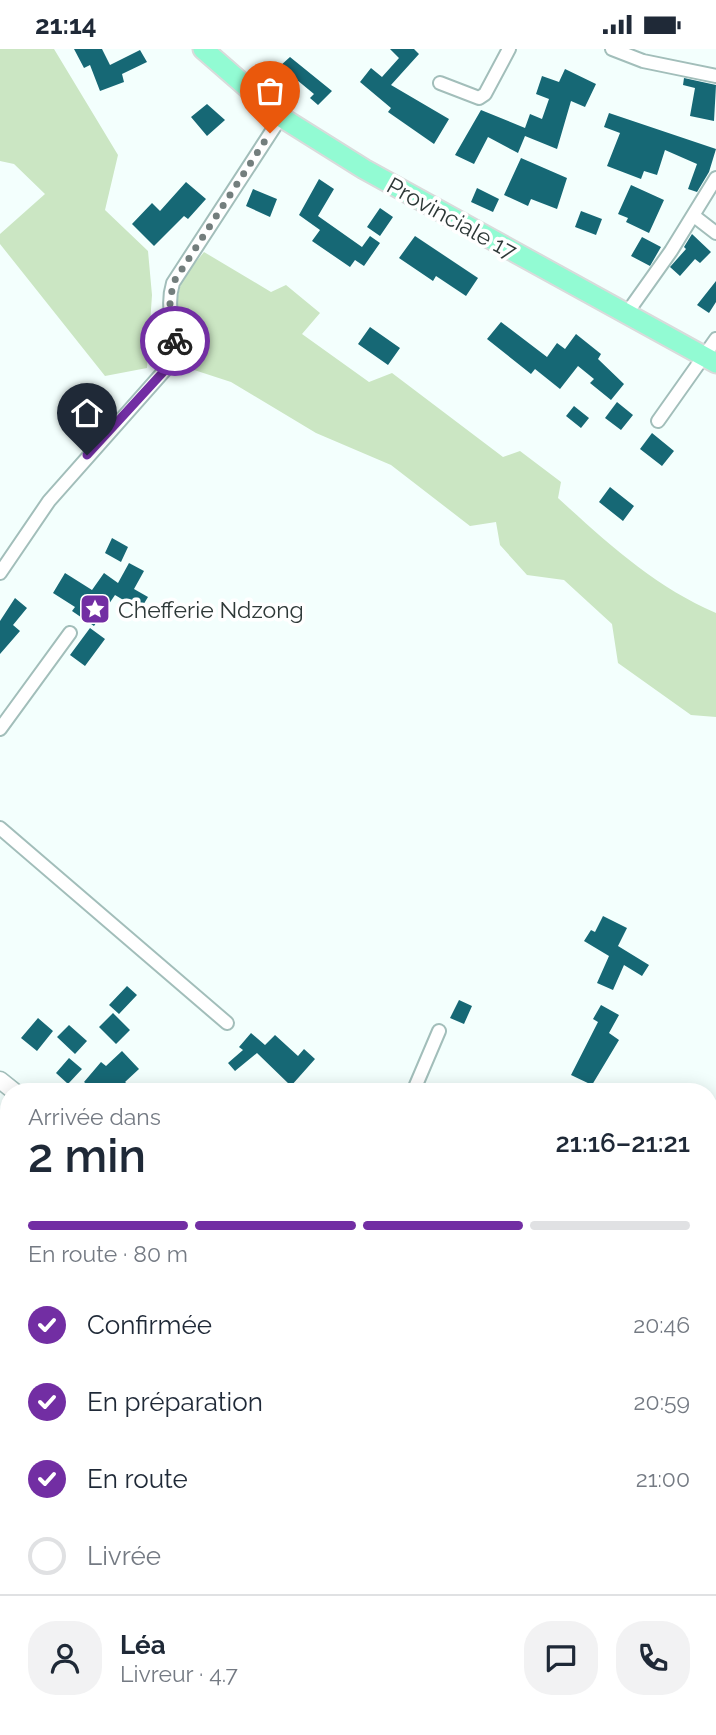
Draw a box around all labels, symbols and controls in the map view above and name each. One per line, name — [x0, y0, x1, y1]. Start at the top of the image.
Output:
text: 21:14 — [35, 10, 97, 40]
pin — [240, 61, 300, 133]
icon: bag — [251, 72, 289, 110]
street label: Provinciale 17 — [383, 171, 522, 265]
courier — [140, 306, 210, 376]
icon: bike — [156, 322, 194, 360]
pin — [57, 383, 117, 455]
icon: home — [68, 394, 106, 432]
place icon: Chefferie Ndzong — [78, 592, 112, 626]
place label: Chefferie Ndzong — [118, 596, 304, 623]
text: Arrivée dans — [28, 1103, 161, 1130]
text: 21:16–21:21 — [555, 1128, 690, 1158]
text: 2 min — [28, 1129, 146, 1183]
text: En route · 80 m — [28, 1240, 188, 1267]
icon: check — [28, 1306, 66, 1344]
text: Confirmée — [87, 1310, 212, 1340]
text: 20:46 — [633, 1311, 690, 1338]
icon: check — [28, 1383, 66, 1421]
text: En préparation — [87, 1387, 263, 1417]
text: 20:59 — [634, 1388, 690, 1415]
icon: check — [28, 1460, 66, 1498]
text: En route — [87, 1464, 188, 1494]
text: 21:00 — [636, 1465, 690, 1492]
text: Livrée — [87, 1541, 161, 1571]
button: person — [28, 1621, 102, 1695]
button: chat — [524, 1621, 598, 1695]
button: phone — [616, 1621, 690, 1695]
text: Léa — [120, 1630, 166, 1660]
text: Livreur · 4.7 — [120, 1660, 238, 1687]

